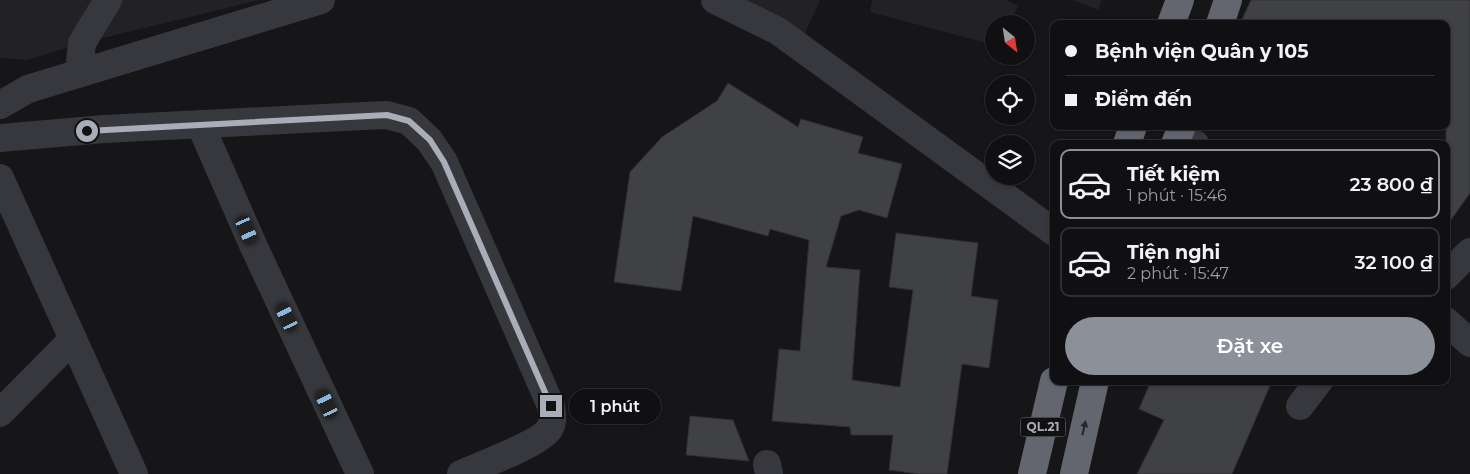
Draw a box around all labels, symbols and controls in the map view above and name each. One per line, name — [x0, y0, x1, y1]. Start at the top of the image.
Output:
north arrow — [985, 15, 1035, 65]
map controls — [985, 15, 1035, 185]
text: Bệnh viện Quân y 105 — [1095, 40, 1308, 63]
button: locate — [985, 75, 1035, 125]
text: Điểm đến — [1095, 88, 1192, 111]
route start — [76, 120, 98, 142]
button: layers — [985, 135, 1035, 185]
icon: car — [1067, 162, 1112, 207]
text: Tiết kiệm — [1127, 163, 1220, 186]
text: 23 800 ₫ — [1349, 173, 1433, 196]
text: 1 phút · 15:46 — [1127, 186, 1227, 205]
car — [234, 213, 259, 247]
icon: car — [1067, 240, 1112, 285]
text: Tiện nghi — [1127, 241, 1220, 264]
text: 32 100 ₫ — [1355, 251, 1433, 274]
text: 2 phút · 15:47 — [1127, 264, 1229, 283]
car — [273, 300, 300, 334]
button: Đặt xe — [1065, 317, 1435, 375]
car — [313, 387, 340, 421]
callout: 1 phút — [568, 388, 661, 424]
route end — [540, 395, 562, 417]
text: 1 phút — [590, 397, 640, 416]
road number: QL.21 — [1020, 418, 1066, 437]
one-way arrow — [1080, 420, 1088, 435]

